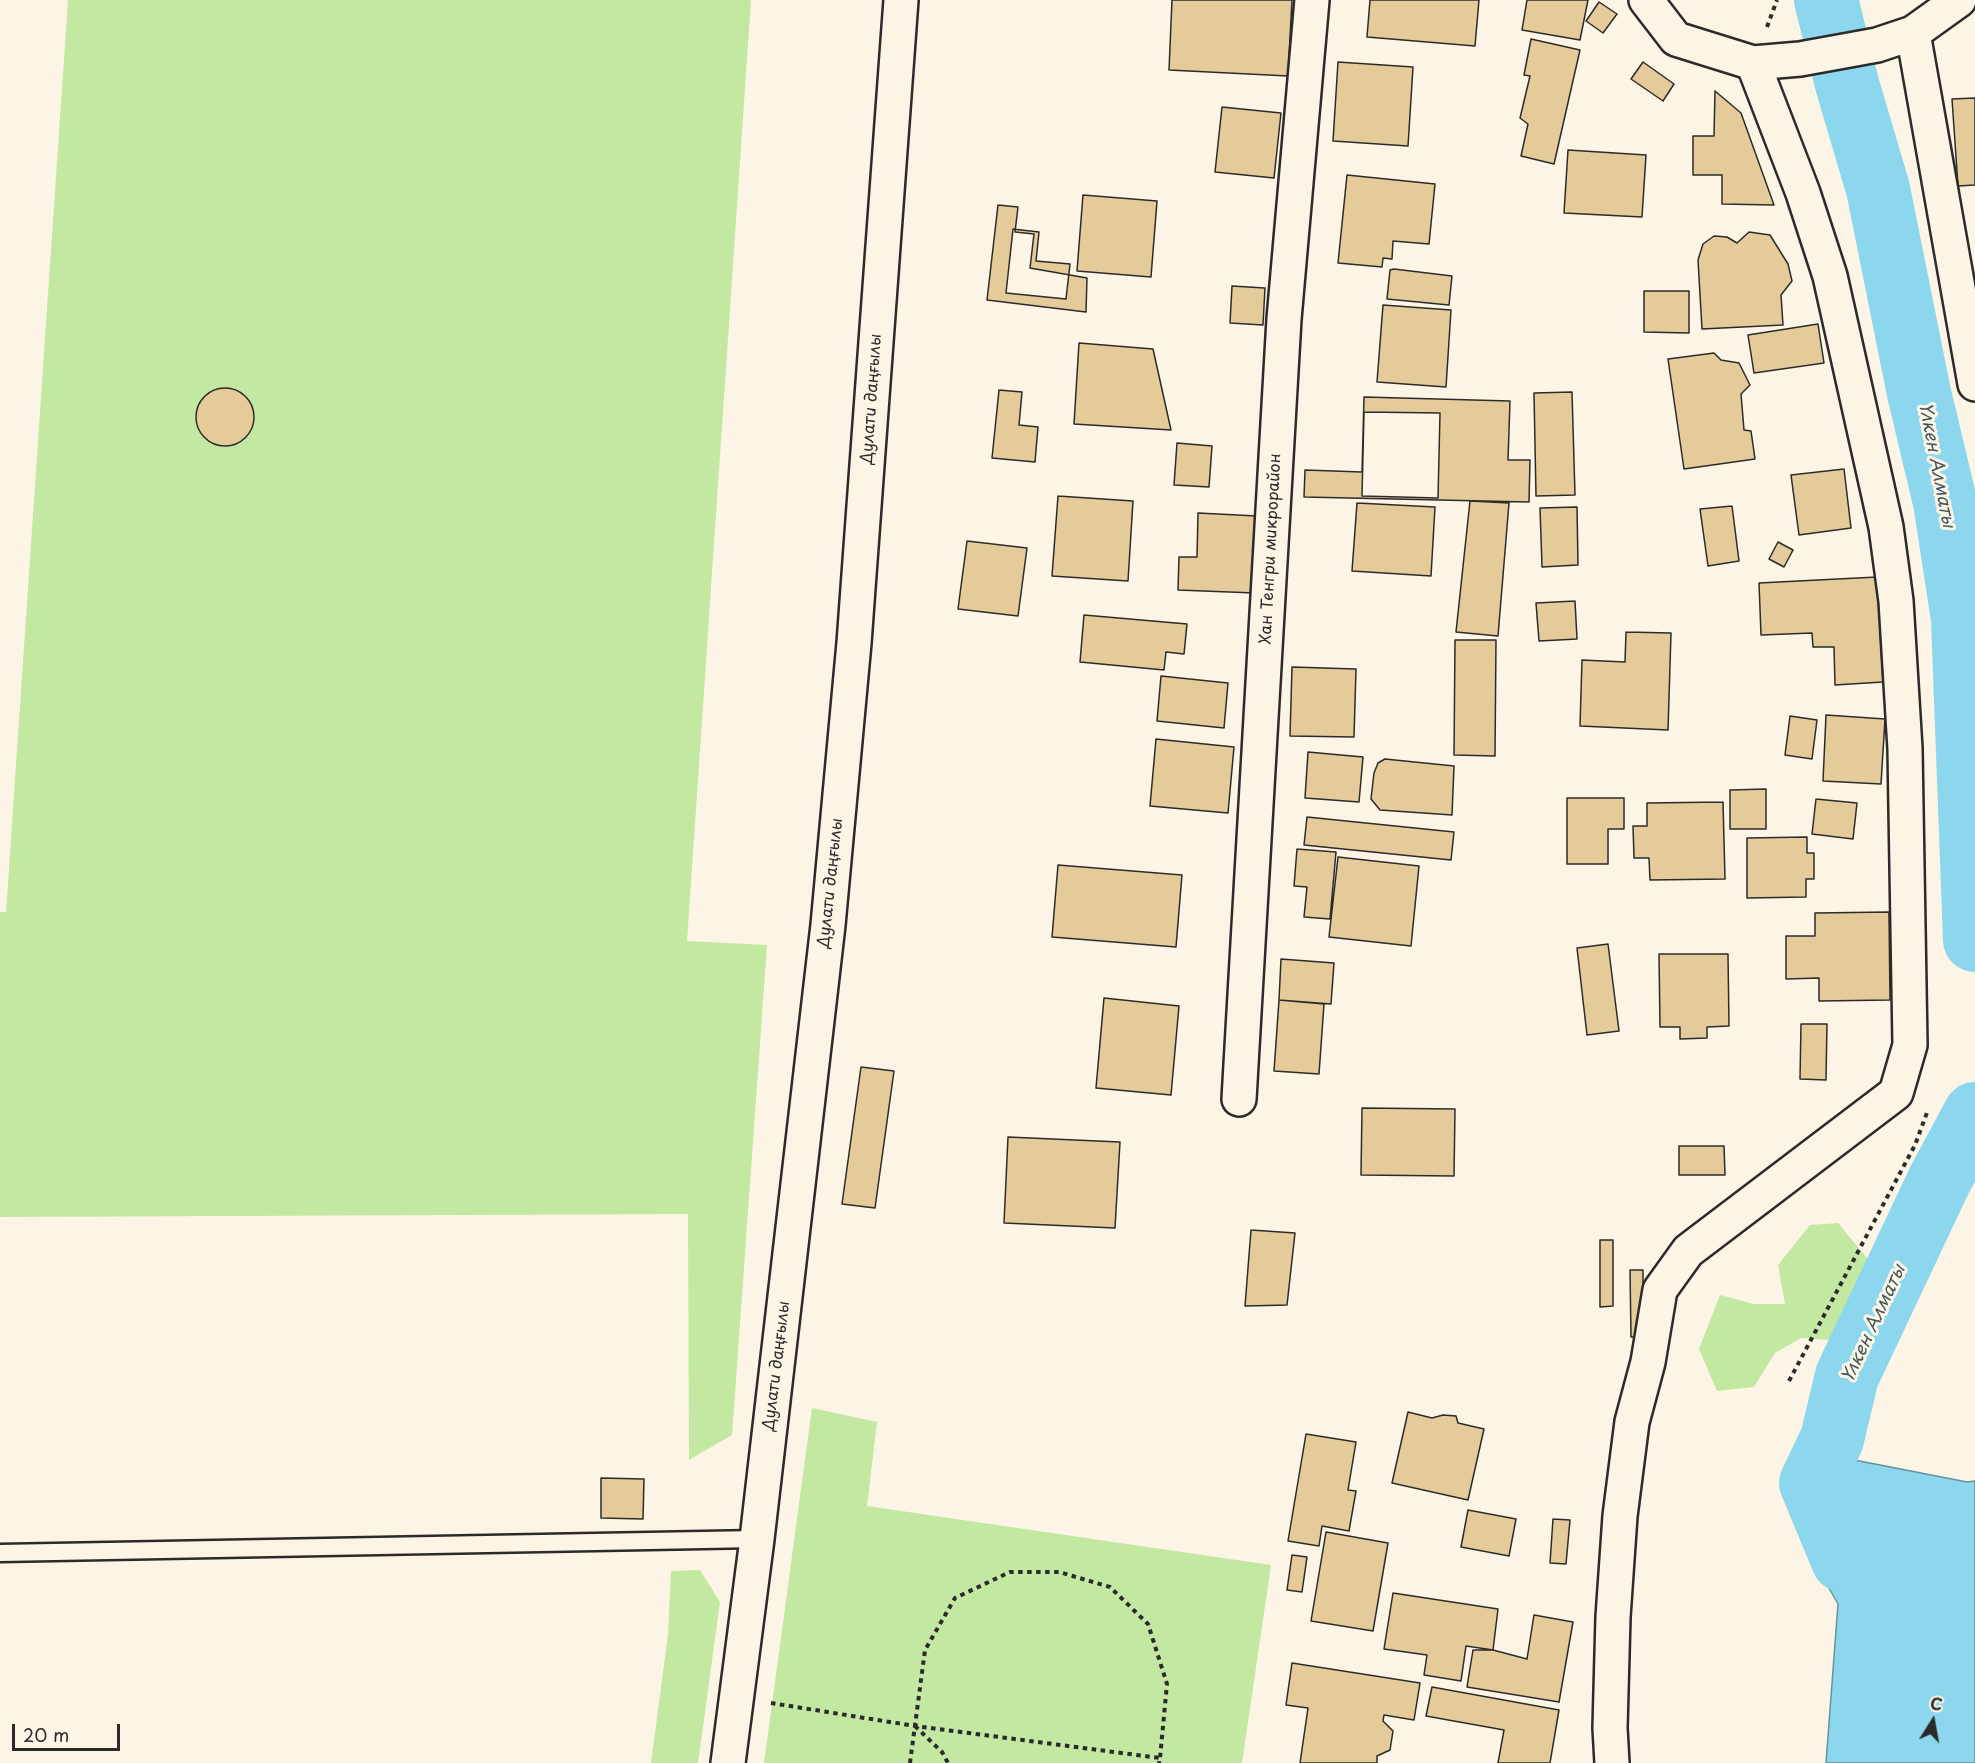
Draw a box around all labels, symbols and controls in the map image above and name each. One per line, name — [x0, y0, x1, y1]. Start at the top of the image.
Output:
street label: Дулати даңғылы — [858, 333, 886, 465]
water label: Үлкен Алматы — [1913, 401, 1959, 529]
street label: Хан Тенгри микрорайон — [1256, 453, 1286, 645]
street label: Дулати даңғылы — [815, 817, 847, 949]
water label: Үлкен Алматы — [1837, 1262, 1911, 1386]
street label: Дулати даңғылы — [760, 1300, 794, 1432]
text: С — [1928, 1690, 1945, 1716]
north arrow — [1903, 1691, 1963, 1751]
scale bar — [15, 1712, 123, 1750]
text: 20 m — [23, 1721, 69, 1748]

